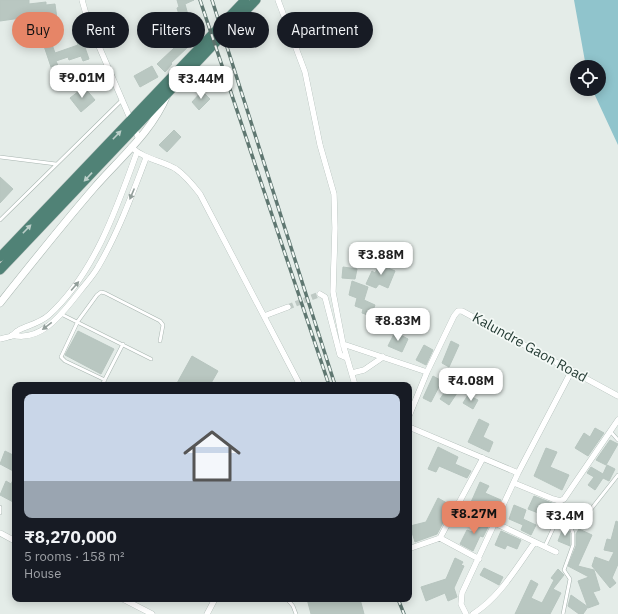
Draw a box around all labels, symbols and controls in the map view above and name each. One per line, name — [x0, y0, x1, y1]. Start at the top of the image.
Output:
chip: Buy — [12, 12, 64, 48]
chip: Rent — [72, 12, 129, 48]
chip: Filters — [137, 12, 205, 48]
chip: New — [213, 12, 269, 48]
chip: Apartment — [277, 12, 373, 48]
map controls — [570, 60, 606, 96]
button: locate — [570, 60, 606, 96]
pin: ₹9.01M — [49, 65, 115, 99]
pin: ₹3.44M — [168, 66, 234, 100]
text: ₹9.01M — [59, 69, 105, 86]
text: ₹3.44M — [178, 70, 224, 87]
one-way arrow — [112, 130, 121, 140]
one-way arrow — [83, 172, 93, 182]
one-way arrow — [128, 189, 134, 201]
one-way arrow — [22, 224, 32, 234]
pin: ₹3.88M — [348, 242, 414, 276]
text: ₹3.88M — [358, 246, 404, 263]
one-way arrow — [70, 281, 79, 292]
pin: ₹8.83M — [365, 308, 431, 342]
street label: Kalundre Gaon Road — [469, 308, 591, 386]
text: ₹8.83M — [375, 312, 421, 329]
one-way arrow — [42, 322, 53, 330]
pin: ₹4.08M — [438, 368, 504, 402]
text: ₹4.08M — [448, 372, 494, 389]
icon: home — [176, 420, 248, 492]
pin: ₹8.27M — [441, 501, 507, 535]
pin: ₹3.4M — [537, 503, 593, 537]
text: ₹8.27M — [451, 505, 497, 522]
text: ₹3.4M — [546, 507, 584, 524]
text: ₹8,270,000 — [24, 526, 117, 548]
text: 5 rooms · 158 m² — [24, 548, 125, 565]
text: House — [24, 565, 61, 582]

